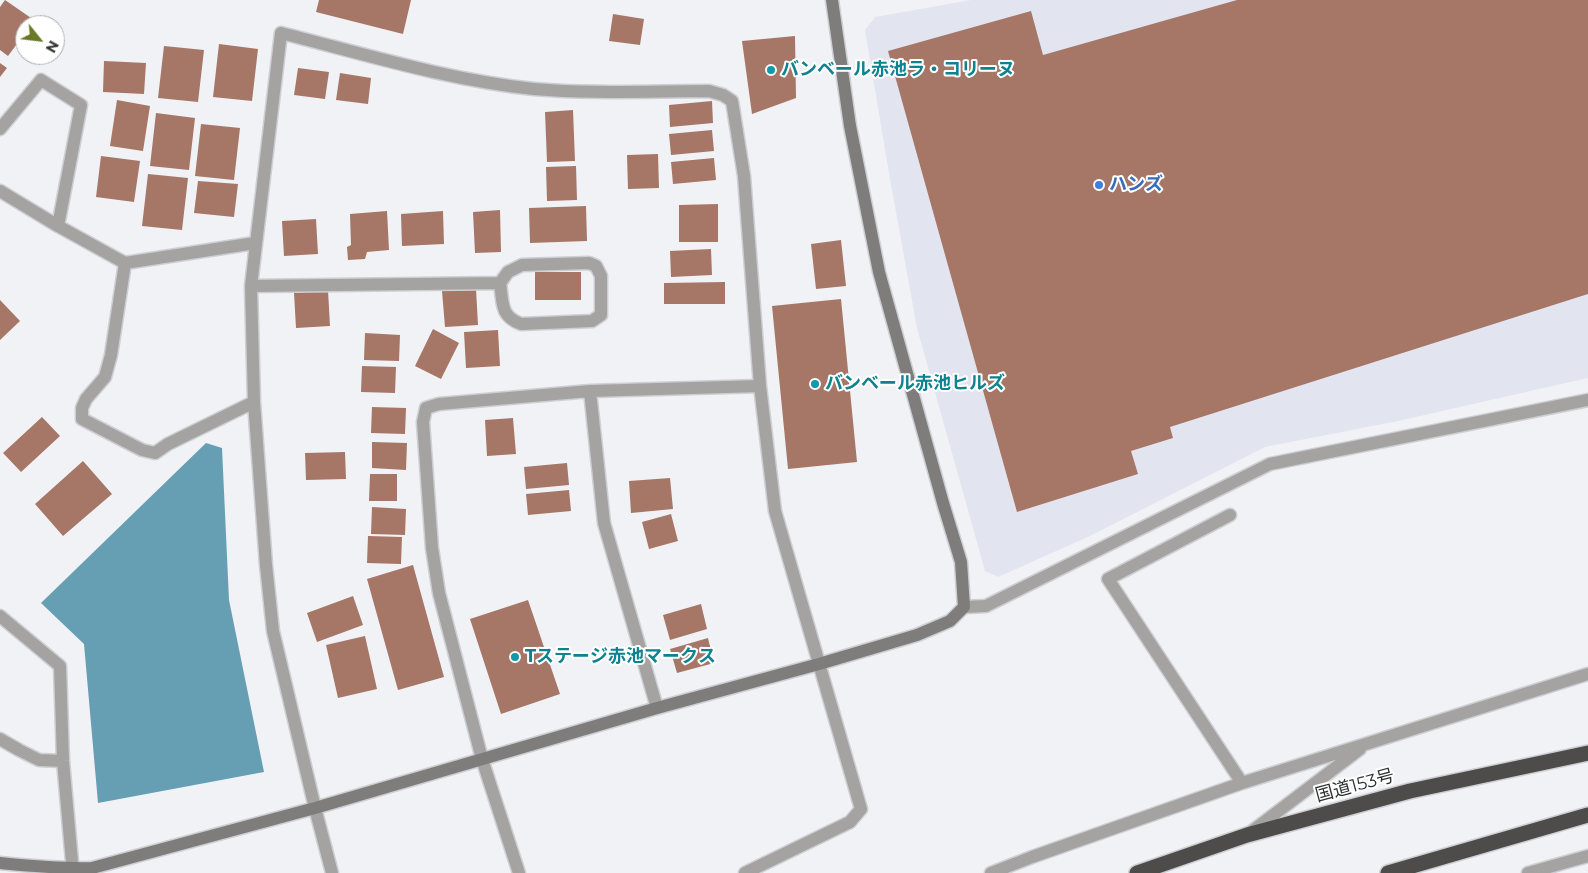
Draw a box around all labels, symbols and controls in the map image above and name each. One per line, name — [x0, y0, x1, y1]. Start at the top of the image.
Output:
north arrow — [15, 15, 65, 65]
text: N — [42, 37, 63, 56]
place label: バンベール赤池ラ・コリーヌ — [781, 59, 1015, 81]
marker: バンベール赤池ラ・コリーヌ — [765, 64, 777, 76]
place label: ハンズ — [1109, 174, 1163, 196]
marker: ハンズ — [1093, 179, 1105, 191]
place label: バンベール赤池ヒルズ — [825, 373, 1005, 395]
marker: バンベール赤池ヒルズ — [809, 378, 821, 390]
place label: Tステージ赤池マークス — [525, 646, 716, 668]
marker: Tステージ赤池マークス — [509, 651, 521, 663]
street label: 国道153号 — [1313, 765, 1397, 807]

